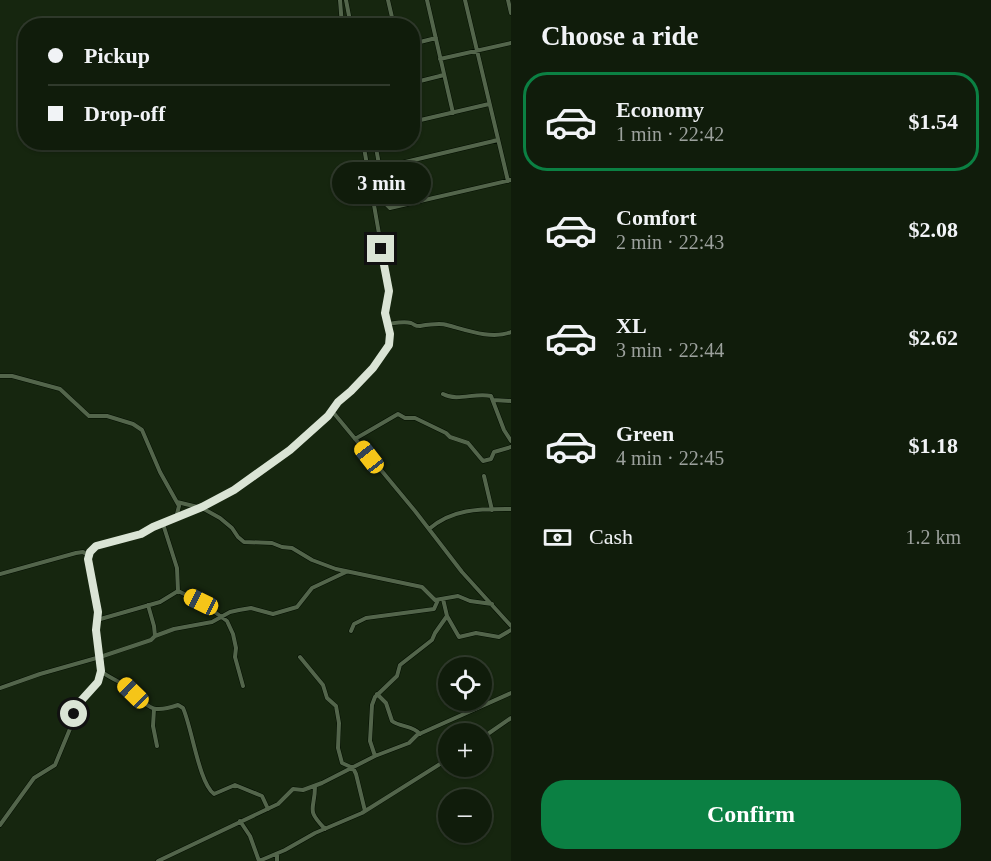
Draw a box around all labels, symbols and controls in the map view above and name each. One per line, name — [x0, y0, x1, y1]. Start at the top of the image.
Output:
text: Choose a ride — [541, 21, 699, 51]
text: Pickup — [84, 43, 150, 68]
icon: car — [544, 95, 598, 149]
text: Economy — [616, 97, 704, 122]
text: Drop-off — [84, 101, 165, 126]
text: $1.54 — [909, 109, 958, 134]
text: 1 min · 22:42 — [616, 123, 724, 145]
callout: 3 min — [332, 162, 430, 204]
text: 3 min — [357, 172, 406, 194]
icon: car — [544, 203, 598, 257]
text: Comfort — [616, 205, 697, 230]
text: $2.08 — [909, 217, 958, 242]
text: 2 min · 22:43 — [616, 231, 724, 253]
route end — [367, 235, 394, 262]
icon: car — [544, 311, 598, 365]
text: XL — [616, 313, 647, 338]
text: $2.62 — [909, 325, 958, 350]
text: 3 min · 22:44 — [616, 339, 724, 361]
icon: car — [544, 419, 598, 473]
text: Green — [616, 421, 674, 446]
text: $1.18 — [909, 433, 958, 458]
car — [351, 437, 387, 477]
text: 4 min · 22:45 — [616, 447, 724, 469]
icon: cash — [541, 521, 574, 554]
text: Cash — [589, 524, 633, 549]
text: 1.2 km — [905, 526, 961, 548]
car — [181, 586, 221, 618]
map controls — [438, 657, 492, 843]
button: locate — [438, 657, 492, 711]
car — [114, 674, 152, 712]
route start — [60, 700, 87, 727]
button: + — [438, 723, 492, 777]
button: Confirm — [541, 780, 961, 849]
button: − — [438, 789, 492, 843]

